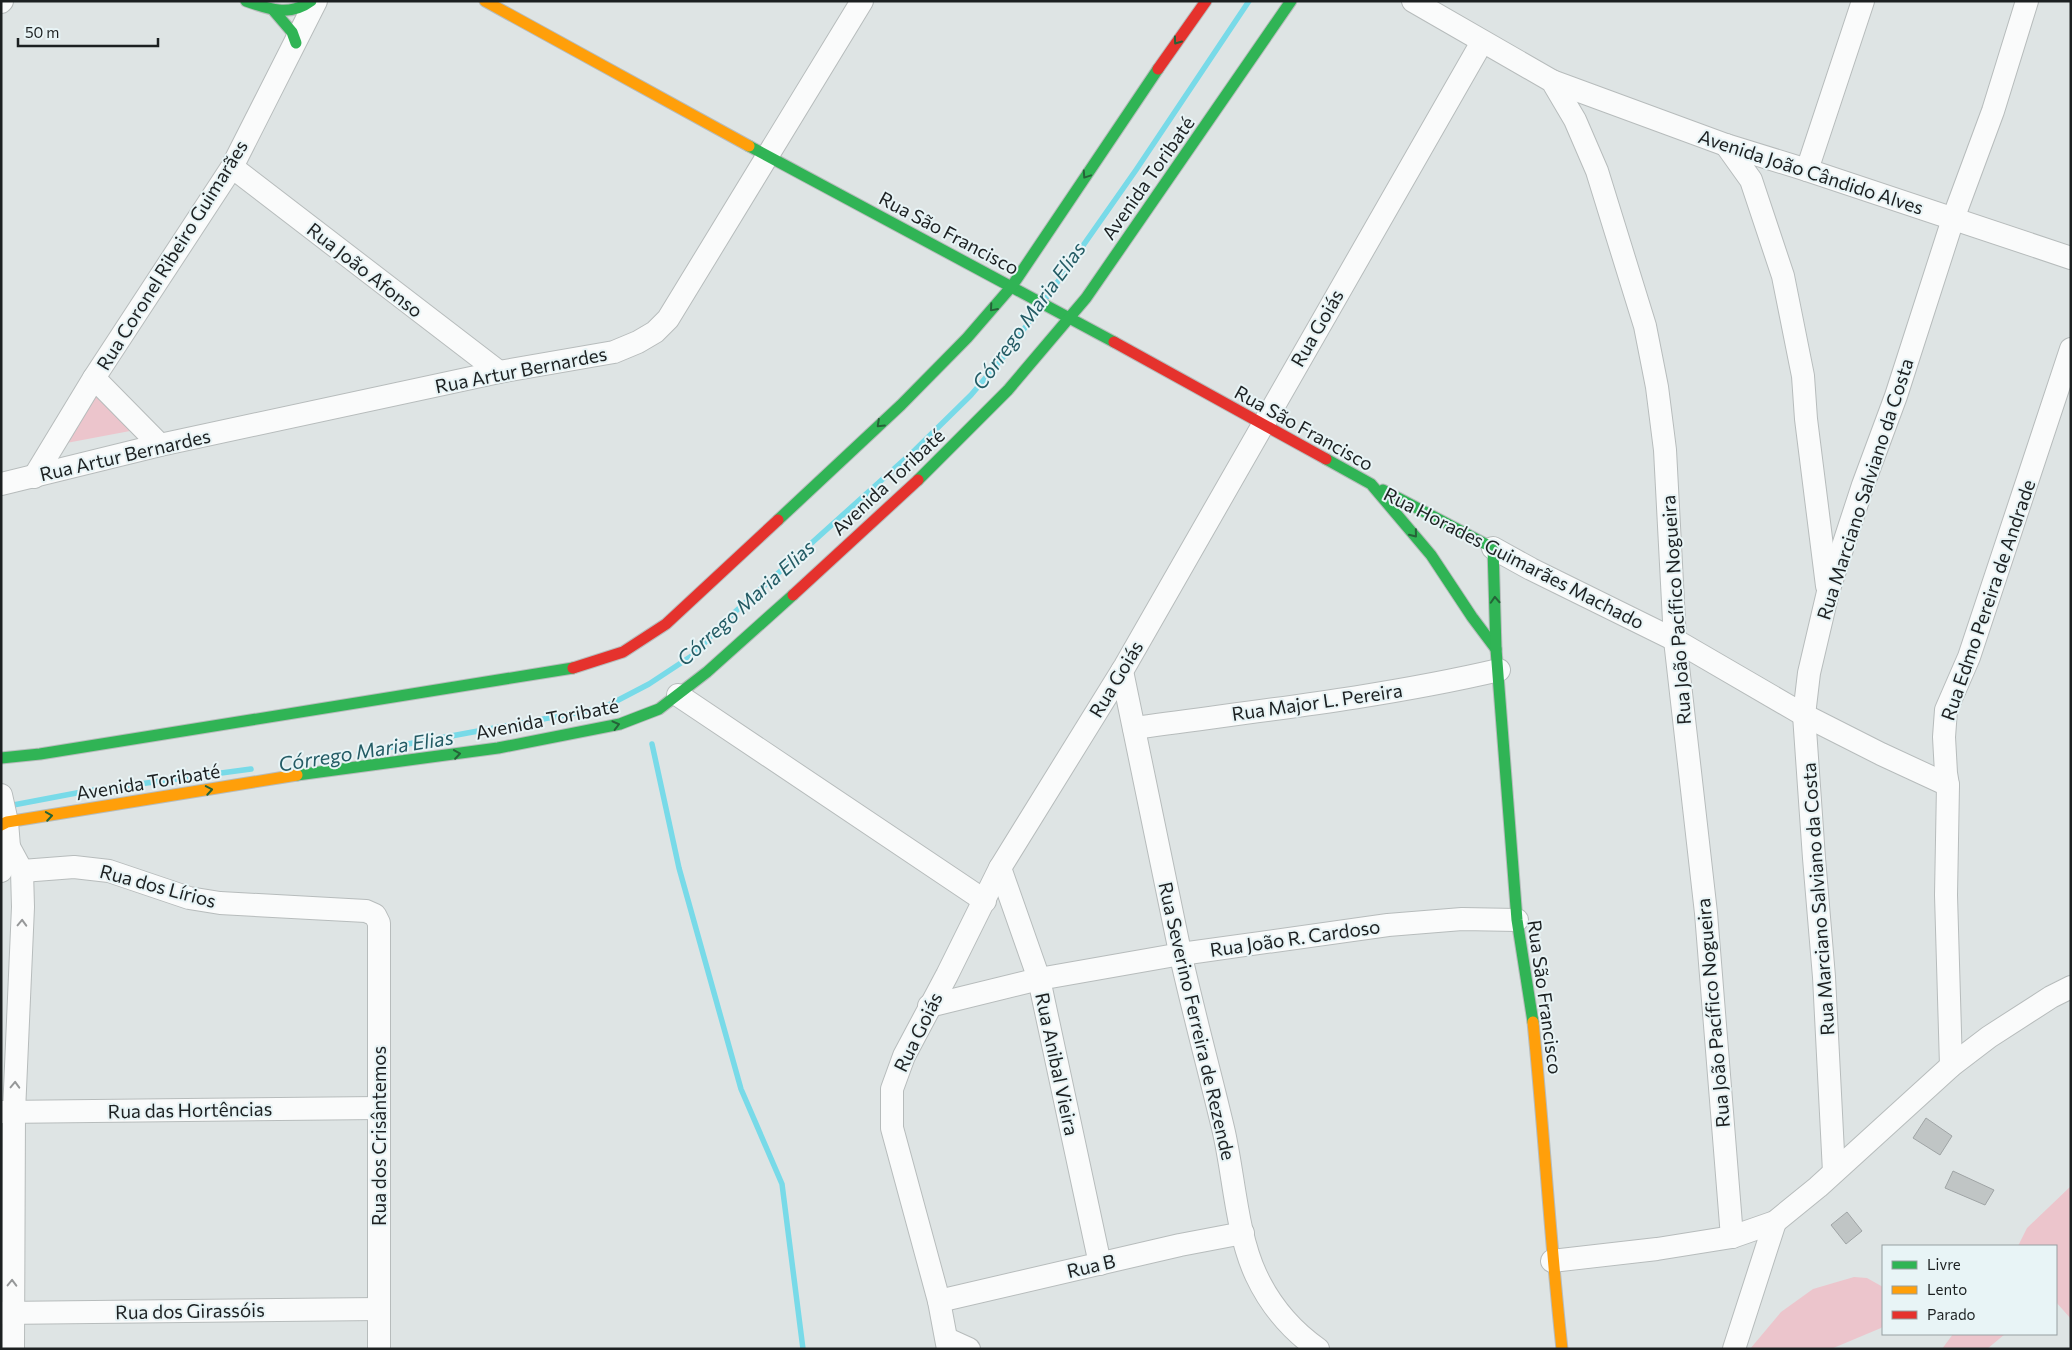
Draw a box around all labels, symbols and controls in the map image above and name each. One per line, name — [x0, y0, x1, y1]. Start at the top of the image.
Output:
scale bar — [18, 15, 158, 47]
text: 50 m — [25, 23, 59, 41]
one-way arrow — [1174, 35, 1183, 45]
street label: Avenida Toribaté — [1096, 112, 1199, 244]
street label: Avenida João Cândido Alves — [1696, 124, 1927, 219]
street label: Rua Coronel Ribeiro Guimarães — [91, 135, 252, 374]
one-way arrow — [1083, 170, 1092, 179]
street label: Rua São Francisco — [875, 186, 1023, 279]
street label: Rua João Afonso — [303, 217, 428, 322]
water label: Córrego Maria Elias — [967, 237, 1090, 394]
street label: Rua Goiás — [1285, 285, 1348, 371]
one-way arrow — [990, 303, 999, 312]
street label: Rua Artur Bernardes — [433, 342, 609, 397]
street label: Rua Marciano Salviano da Costa — [1811, 355, 1918, 622]
street label: Rua São Francisco — [1231, 380, 1378, 475]
one-way arrow — [876, 419, 885, 428]
street label: Rua Artur Bernardes — [37, 424, 213, 485]
street label: Avenida Toribaté — [827, 424, 949, 540]
street label: Rua Edmo Pereira de Andrade — [1935, 476, 2040, 723]
street label: Rua Horades Guimarães Machado — [1380, 482, 1648, 633]
street label: Rua João Pacífico Nogueira — [1656, 494, 1695, 726]
one-way arrow — [1409, 528, 1417, 537]
water label: Córrego Maria Elias — [672, 534, 819, 670]
one-way arrow — [1489, 596, 1500, 604]
street label: Rua Goiás — [1084, 636, 1147, 721]
street label: Rua Major L. Pereira — [1230, 678, 1404, 725]
street label: Avenida Toribaté — [473, 693, 621, 744]
one-way arrow — [612, 720, 620, 730]
water label: Córrego Maria Elias — [277, 724, 455, 776]
one-way arrow — [453, 749, 461, 760]
street label: Avenida Toribaté — [74, 759, 222, 804]
street label: Rua Marciano Salviano da Costa — [1796, 762, 1839, 1036]
one-way arrow — [205, 786, 214, 796]
one-way arrow — [44, 811, 53, 821]
street label: Rua dos Lírios — [98, 859, 219, 912]
street label: Rua Severino Ferreira de Rezende — [1154, 880, 1241, 1162]
street label: Rua João Pacífico Nogueira — [1691, 897, 1734, 1129]
street label: Rua João R. Cardoso — [1208, 914, 1382, 961]
one-way arrow — [17, 918, 27, 926]
street label: Rua São Francisco — [1523, 918, 1568, 1075]
street label: Rua Goiás — [888, 988, 947, 1075]
street label: Rua Anibal Vieira — [1031, 990, 1084, 1137]
street label: Rua dos Crisântemos — [367, 1046, 390, 1226]
one-way arrow — [10, 1081, 21, 1089]
street label: Rua das Hortências — [107, 1097, 272, 1122]
legend — [1882, 1245, 2057, 1335]
street label: Rua B — [1064, 1249, 1117, 1282]
text: Livre — [1927, 1255, 1961, 1273]
one-way arrow — [7, 1278, 18, 1286]
text: Lento — [1927, 1280, 1967, 1298]
street label: Rua dos Girassóis — [115, 1298, 265, 1323]
text: Parado — [1927, 1305, 1976, 1323]

